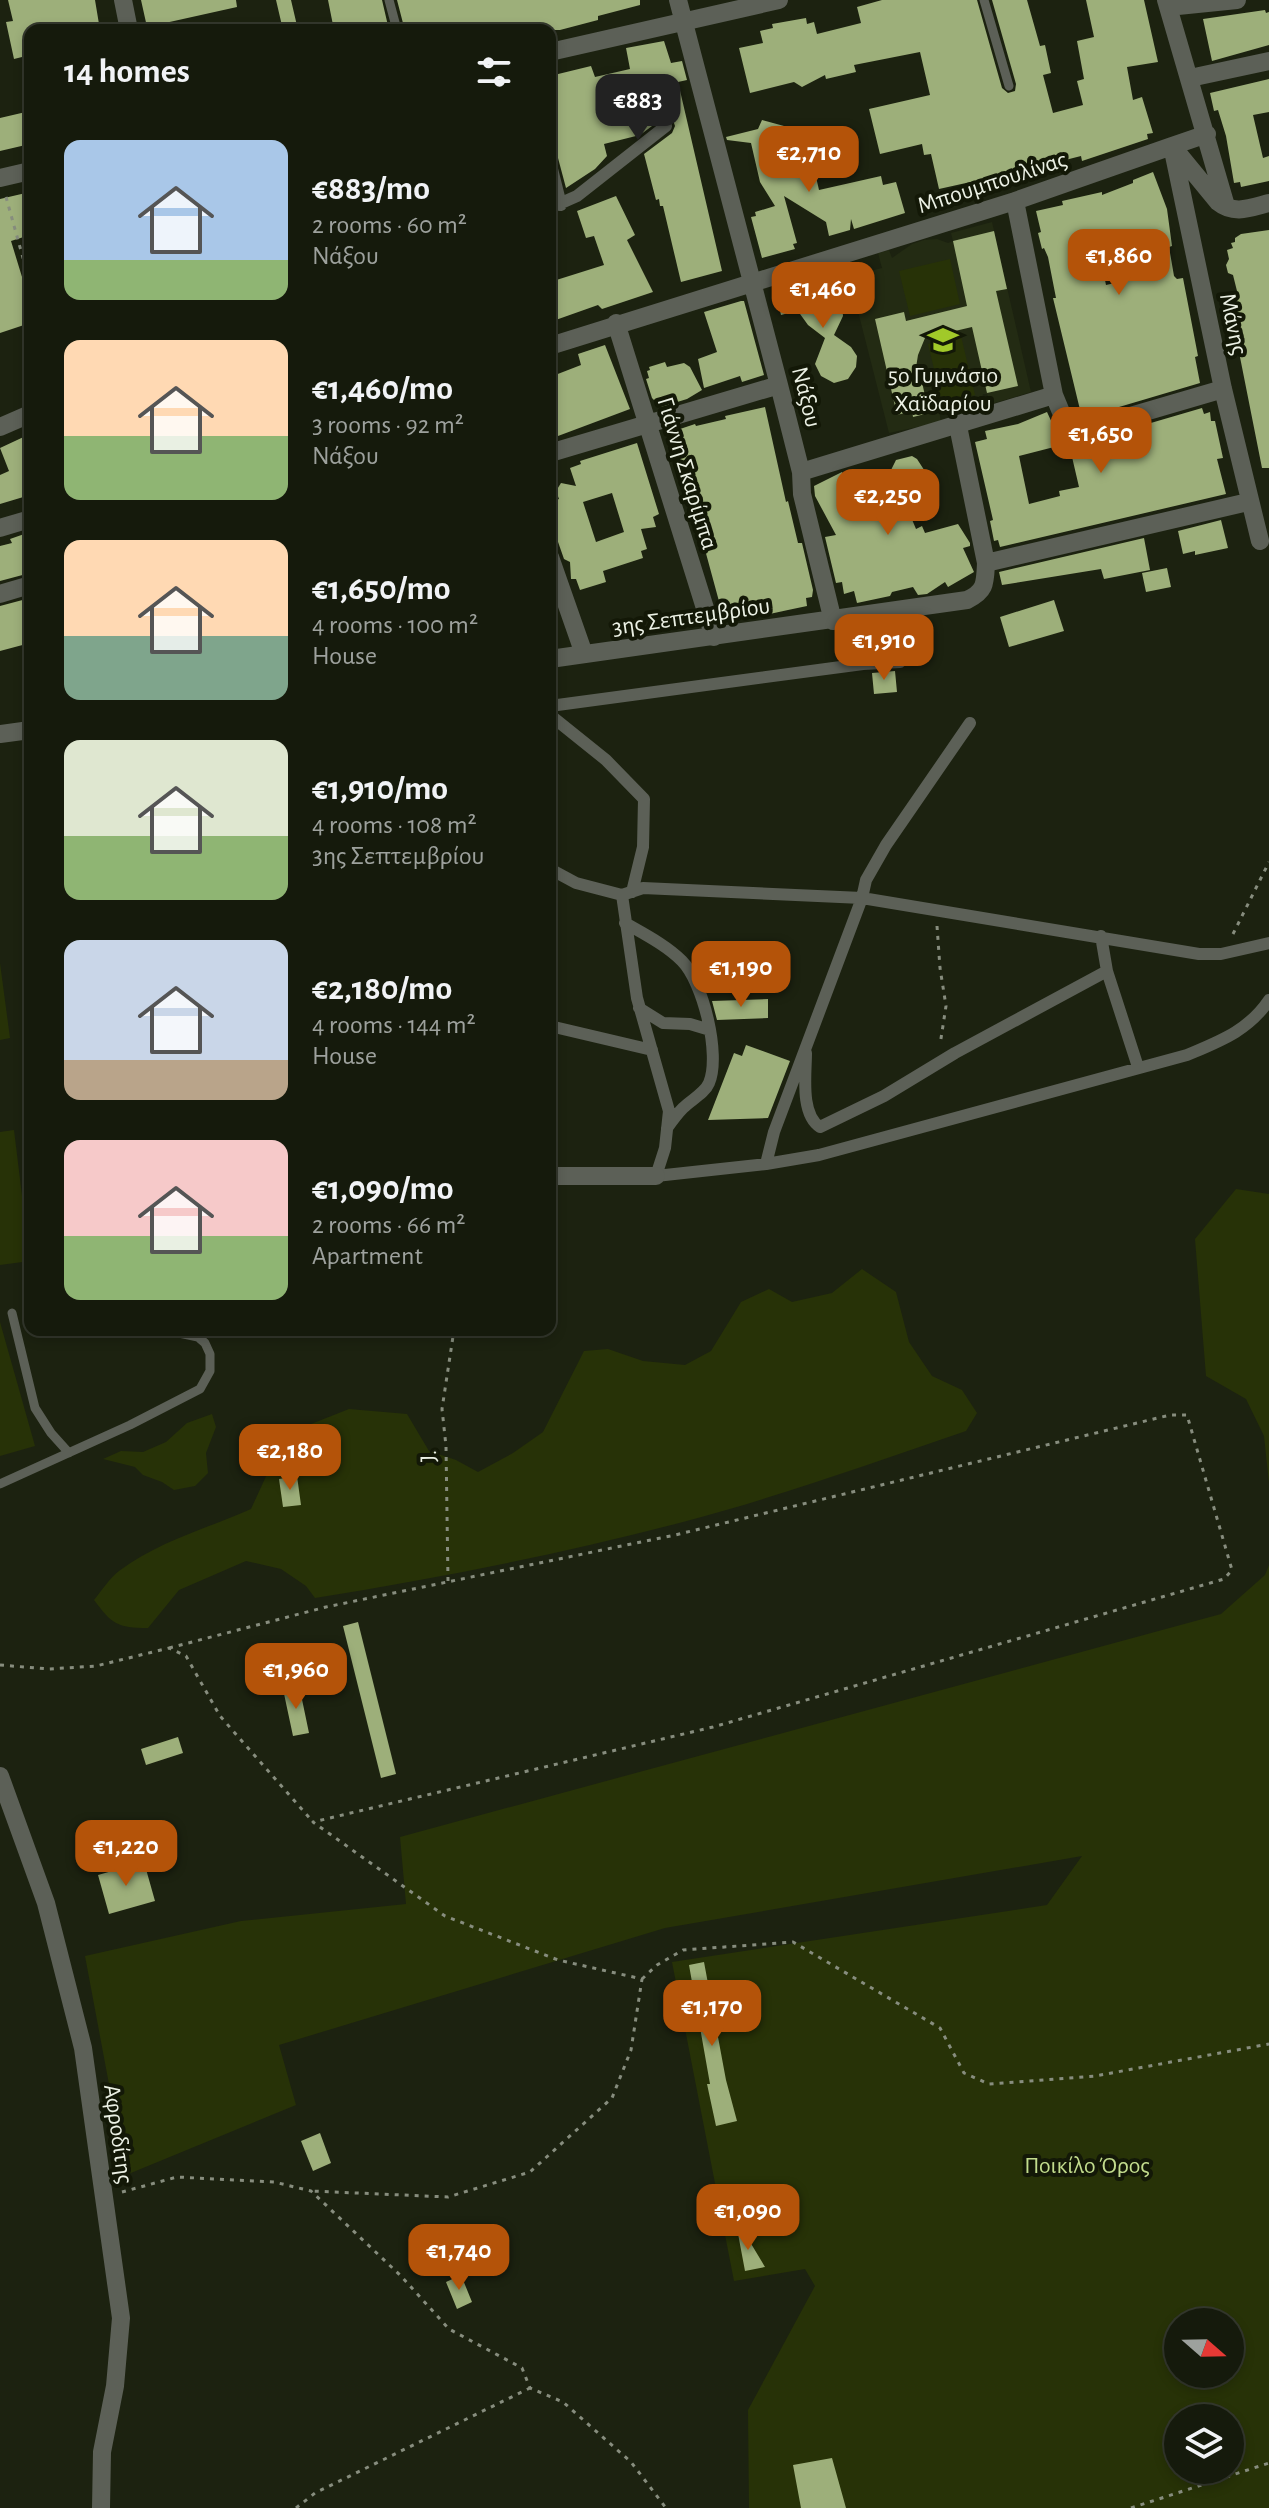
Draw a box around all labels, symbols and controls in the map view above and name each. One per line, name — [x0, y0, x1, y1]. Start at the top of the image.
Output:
icon: filters — [472, 50, 516, 94]
text: 14 homes — [64, 55, 190, 89]
pin: €883 — [591, 74, 685, 142]
text: €883 — [614, 87, 662, 113]
pin: €2,710 — [744, 126, 874, 194]
text: €2,710 — [777, 139, 841, 165]
street label: Μπουμπουλίνας — [915, 148, 1070, 218]
icon: home — [128, 172, 224, 268]
text: €883/mo — [312, 172, 430, 206]
text: 2 rooms · 60 m² — [312, 212, 467, 238]
pin: €1,860 — [1054, 229, 1184, 297]
text: €1,860 — [1086, 242, 1152, 268]
text: Νάξου — [312, 243, 379, 269]
pin: €1,460 — [758, 262, 888, 330]
text: €1,460 — [790, 275, 856, 301]
street label: Μάνης — [1215, 291, 1251, 357]
school or university icon: 5ο Γυμνάσιο Χαϊδαρίου — [926, 323, 960, 357]
street label: Νάξου — [787, 364, 825, 430]
place label: 5ο Γυμνάσιο Χαϊδαρίου — [888, 364, 998, 416]
icon: home — [128, 372, 224, 468]
text: €1,460/mo — [312, 372, 453, 406]
street label: Γιάννη Σκαρίμπα — [652, 394, 722, 552]
pin: €1,650 — [1036, 407, 1166, 475]
text: 3 rooms · 92 m² — [312, 412, 464, 438]
text: €1,650 — [1069, 420, 1133, 446]
text: Νάξου — [312, 443, 379, 469]
pin: €2,250 — [823, 469, 953, 537]
text: €2,250 — [854, 482, 922, 508]
icon: home — [128, 572, 224, 668]
text: €1,650/mo — [312, 572, 451, 606]
street label: 3ης Σεπτεμβρίου — [611, 594, 772, 640]
text: 4 rooms · 100 m² — [312, 612, 478, 638]
pin: €1,910 — [819, 614, 949, 682]
text: €1,910 — [853, 627, 915, 653]
text: House — [312, 643, 377, 669]
icon: home — [128, 772, 224, 868]
text: €1,910/mo — [312, 772, 448, 806]
text: 4 rooms · 108 m² — [312, 812, 477, 838]
text: 3ης Σεπτεμβρίου — [312, 843, 484, 869]
pin: €1,190 — [676, 941, 806, 1009]
text: €1,190 — [710, 954, 772, 980]
icon: home — [128, 972, 224, 1068]
text: €2,180/mo — [312, 972, 452, 1006]
text: 4 rooms · 144 m² — [312, 1012, 476, 1038]
text: House — [312, 1043, 377, 1069]
icon: home — [128, 1172, 224, 1268]
text: €1,090/mo — [312, 1172, 454, 1206]
text: 2 rooms · 66 m² — [312, 1212, 465, 1238]
text: Apartment — [312, 1243, 423, 1269]
pin: €2,180 — [225, 1424, 355, 1492]
text: €2,180 — [257, 1437, 323, 1463]
street label: J. — [417, 1450, 441, 1462]
pin: €1,960 — [231, 1643, 361, 1711]
text: €1,960 — [263, 1656, 329, 1682]
pin: €1,220 — [61, 1820, 191, 1888]
text: €1,220 — [93, 1833, 159, 1859]
pin: €1,170 — [647, 1980, 777, 2048]
text: €1,170 — [681, 1993, 743, 2019]
street label: Αφροδίτης — [99, 2083, 137, 2185]
park label: Ποικίλο Όρος — [1024, 2154, 1150, 2178]
pin: €1,090 — [683, 2184, 813, 2252]
text: €1,090 — [714, 2197, 782, 2223]
pin: €1,740 — [394, 2224, 524, 2292]
text: €1,740 — [426, 2237, 492, 2263]
north arrow — [1164, 2308, 1244, 2388]
map controls — [1164, 2308, 1244, 2484]
button: layers — [1164, 2404, 1244, 2484]

